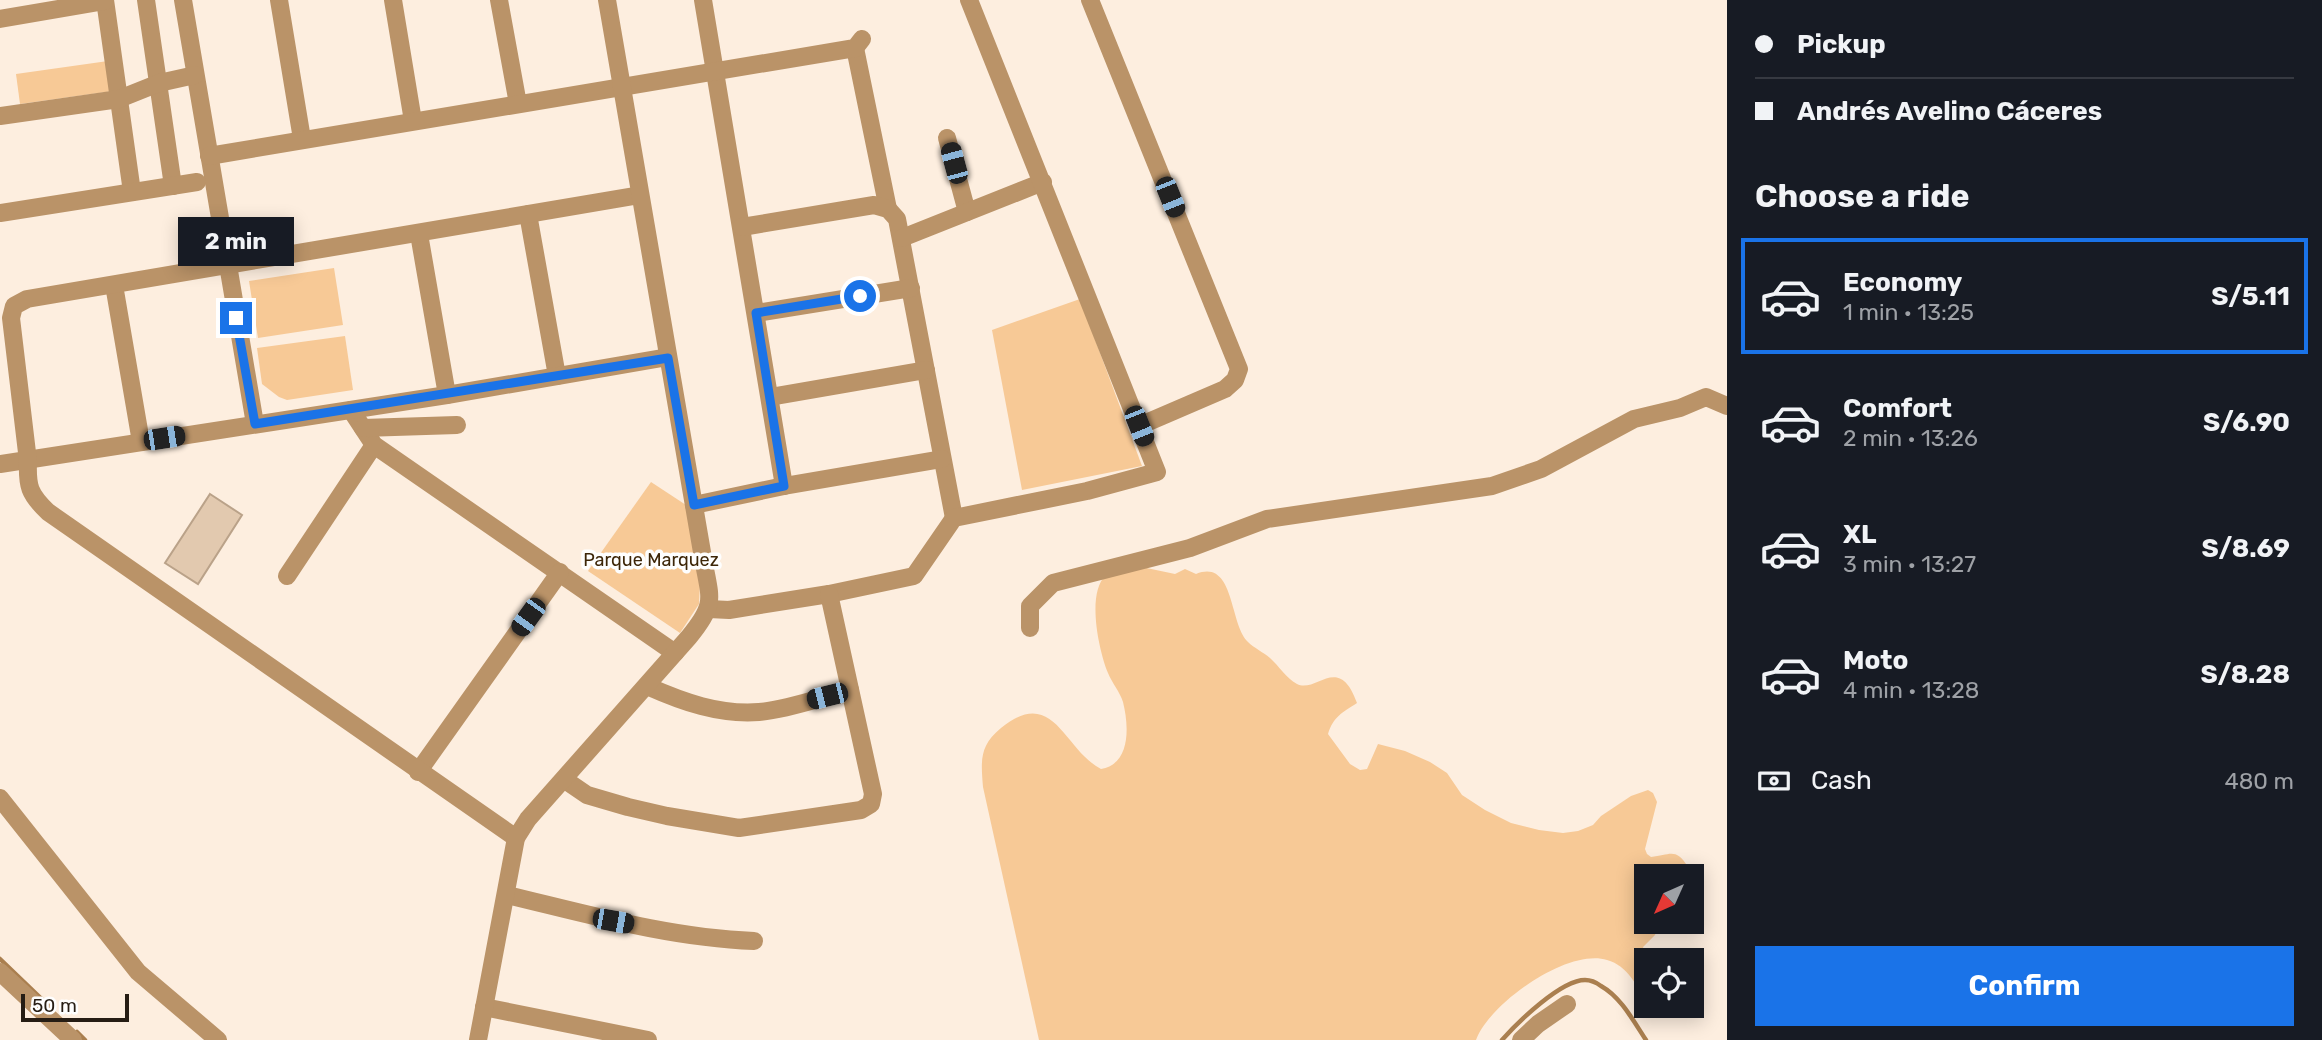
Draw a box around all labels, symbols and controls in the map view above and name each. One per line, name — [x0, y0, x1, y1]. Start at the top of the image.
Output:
text: Pickup — [1797, 29, 1886, 60]
text: Andrés Avelino Cáceres — [1797, 96, 2102, 127]
car — [939, 140, 970, 186]
car — [1153, 174, 1188, 220]
text: Choose a ride — [1755, 177, 1969, 215]
callout: 2 min — [178, 216, 294, 266]
text: 2 min — [205, 227, 267, 255]
icon: car — [1759, 265, 1822, 328]
text: Economy — [1843, 267, 1962, 298]
route start — [844, 280, 876, 312]
text: S/5.11 — [2211, 281, 2290, 312]
text: 1 min · 13:25 — [1843, 298, 1974, 326]
route end — [220, 302, 252, 334]
icon: car — [1759, 391, 1822, 454]
text: Comfort — [1843, 393, 1952, 424]
car — [1122, 403, 1157, 449]
text: S/6.90 — [2203, 407, 2290, 438]
car — [142, 424, 187, 452]
text: 2 min · 13:26 — [1843, 424, 1978, 452]
icon: car — [1759, 517, 1822, 580]
text: XL — [1843, 519, 1876, 550]
text: S/8.69 — [2202, 533, 2290, 564]
park label: Parque Marquez — [583, 549, 719, 571]
text: 3 min · 13:27 — [1843, 550, 1976, 578]
car — [508, 594, 549, 640]
icon: car — [1759, 643, 1822, 706]
text: Moto — [1843, 645, 1908, 676]
text: S/8.28 — [2200, 659, 2290, 690]
text: 4 min · 13:28 — [1843, 676, 1979, 704]
car — [805, 681, 850, 711]
icon: cash — [1755, 762, 1793, 800]
text: Cash — [1811, 765, 1872, 796]
text: 480 m — [2224, 767, 2294, 795]
north arrow — [1634, 864, 1704, 934]
map controls — [1634, 864, 1704, 1018]
car — [591, 907, 636, 935]
button: Confirm — [1755, 946, 2294, 1026]
button: locate — [1634, 948, 1704, 1018]
scale bar — [21, 991, 130, 1023]
text: 50 m — [32, 994, 77, 1017]

